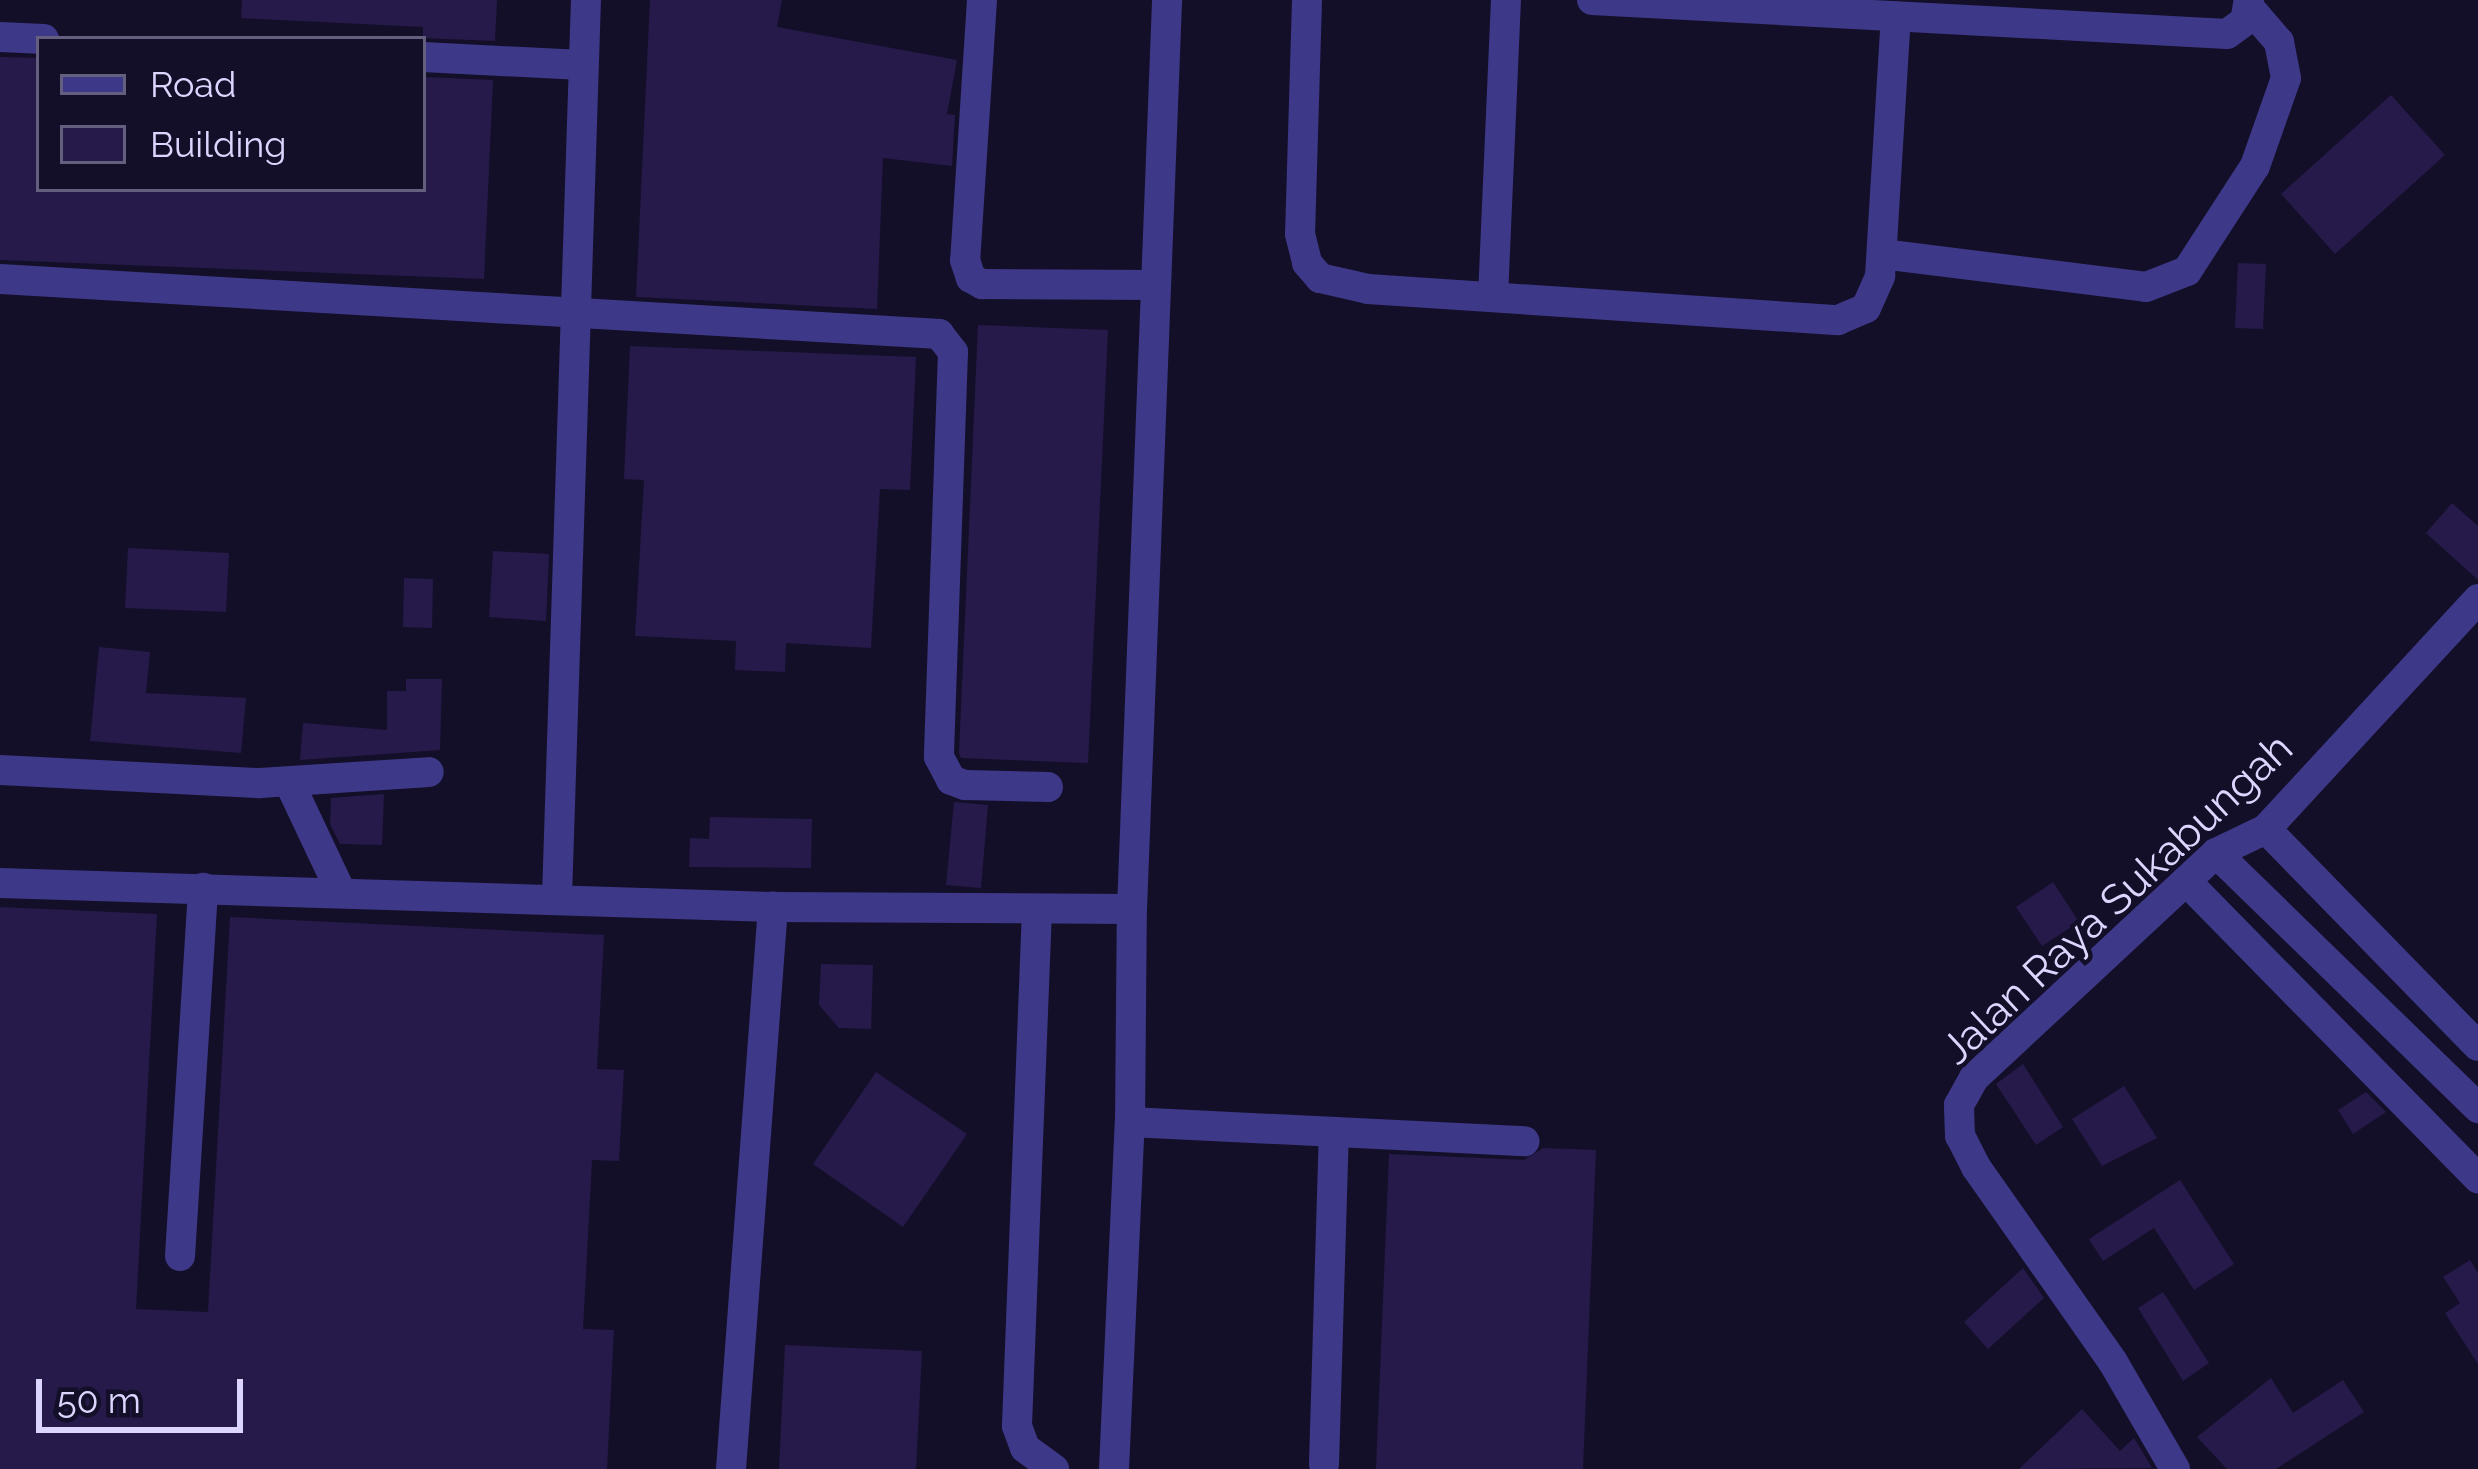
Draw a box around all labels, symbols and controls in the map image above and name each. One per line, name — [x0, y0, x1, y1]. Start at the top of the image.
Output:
legend — [36, 36, 426, 192]
text: Road — [150, 63, 236, 105]
text: Building — [150, 123, 286, 165]
street label: Jalan Raya Sukabungah — [1931, 723, 2303, 1075]
scale bar — [42, 1355, 249, 1429]
text: 50 m — [57, 1379, 141, 1421]

